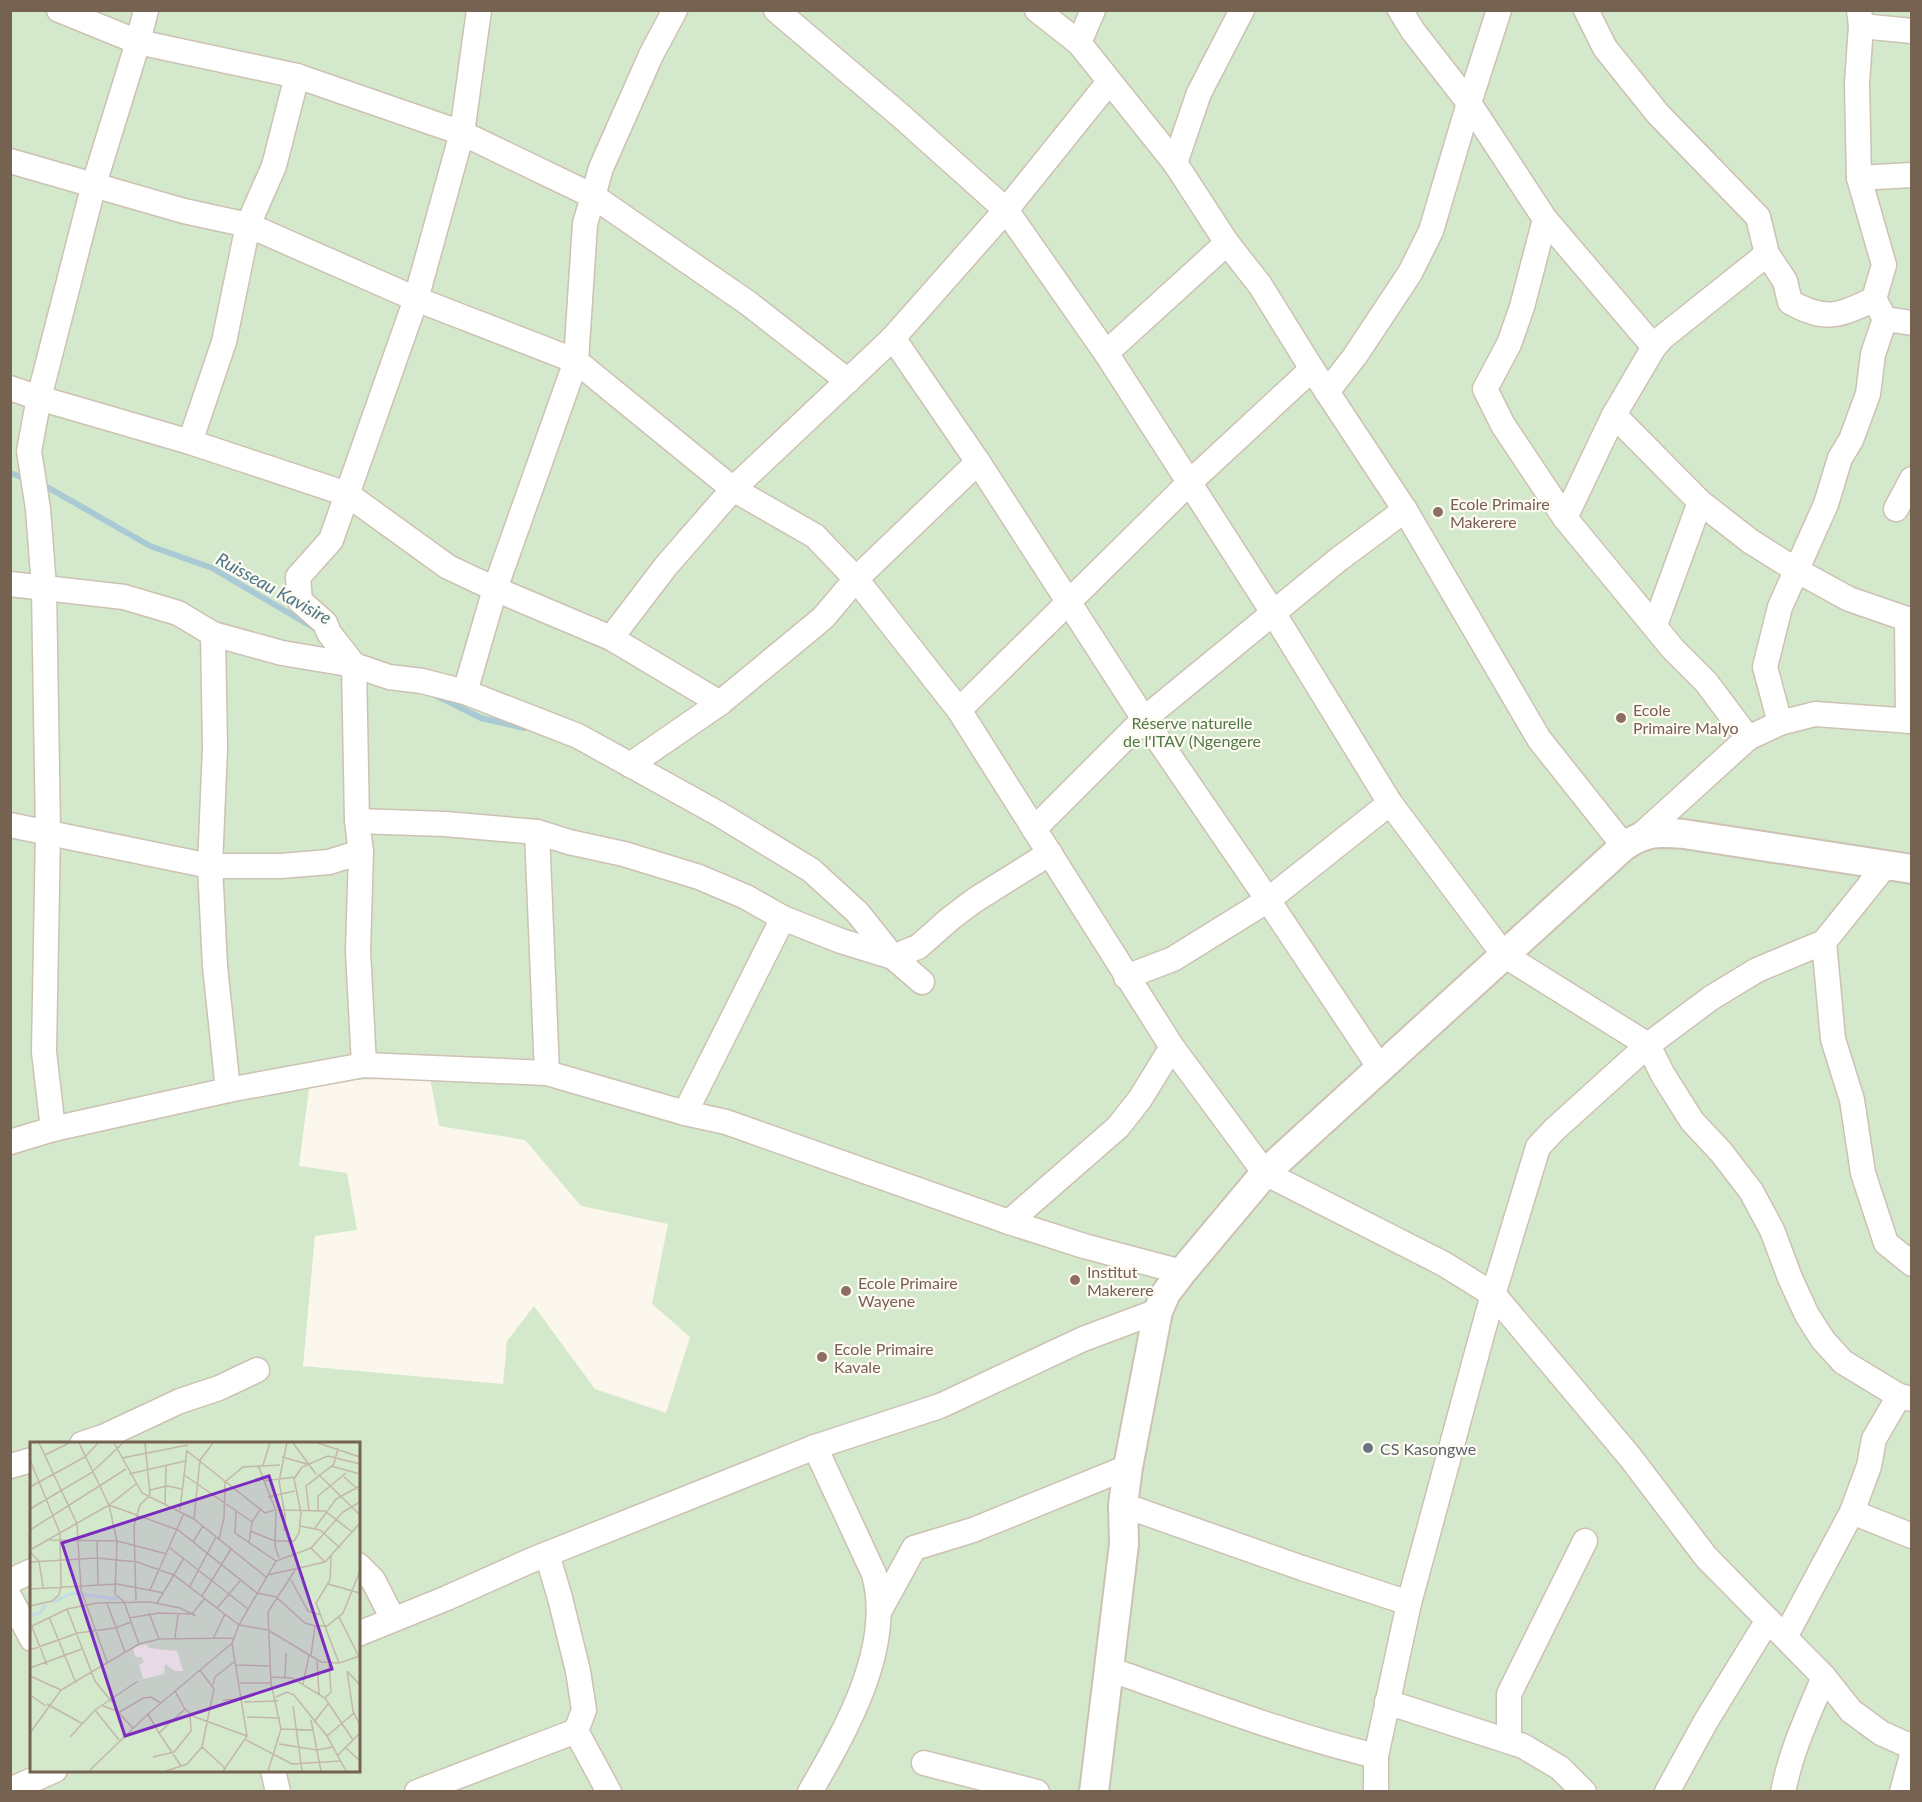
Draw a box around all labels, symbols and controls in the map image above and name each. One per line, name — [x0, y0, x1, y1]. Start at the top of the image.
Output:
place label: Ecole Primaire Makerere — [1450, 494, 1550, 531]
marker: Ecole Primaire Makerere — [1431, 505, 1445, 519]
water label: Ruisseau Kavisire — [213, 547, 335, 629]
place label: Ecole Primaire Malyo — [1633, 700, 1739, 737]
marker: Ecole Primaire Malyo — [1614, 711, 1628, 725]
park label: Réserve naturelle de l'ITAV (Ngengere — [1123, 713, 1261, 750]
place label: Institut Makerere — [1087, 1262, 1154, 1299]
place label: Ecole Primaire Wayene — [858, 1273, 958, 1310]
marker: Institut Makerere — [1068, 1273, 1082, 1287]
marker: Ecole Primaire Wayene — [839, 1284, 853, 1298]
place label: Ecole Primaire Kavale — [834, 1339, 934, 1376]
marker: Ecole Primaire Kavale — [815, 1350, 829, 1364]
place label: CS Kasongwe — [1380, 1439, 1476, 1458]
marker: CS Kasongwe — [1361, 1441, 1375, 1455]
inset map — [30, 1442, 360, 1772]

